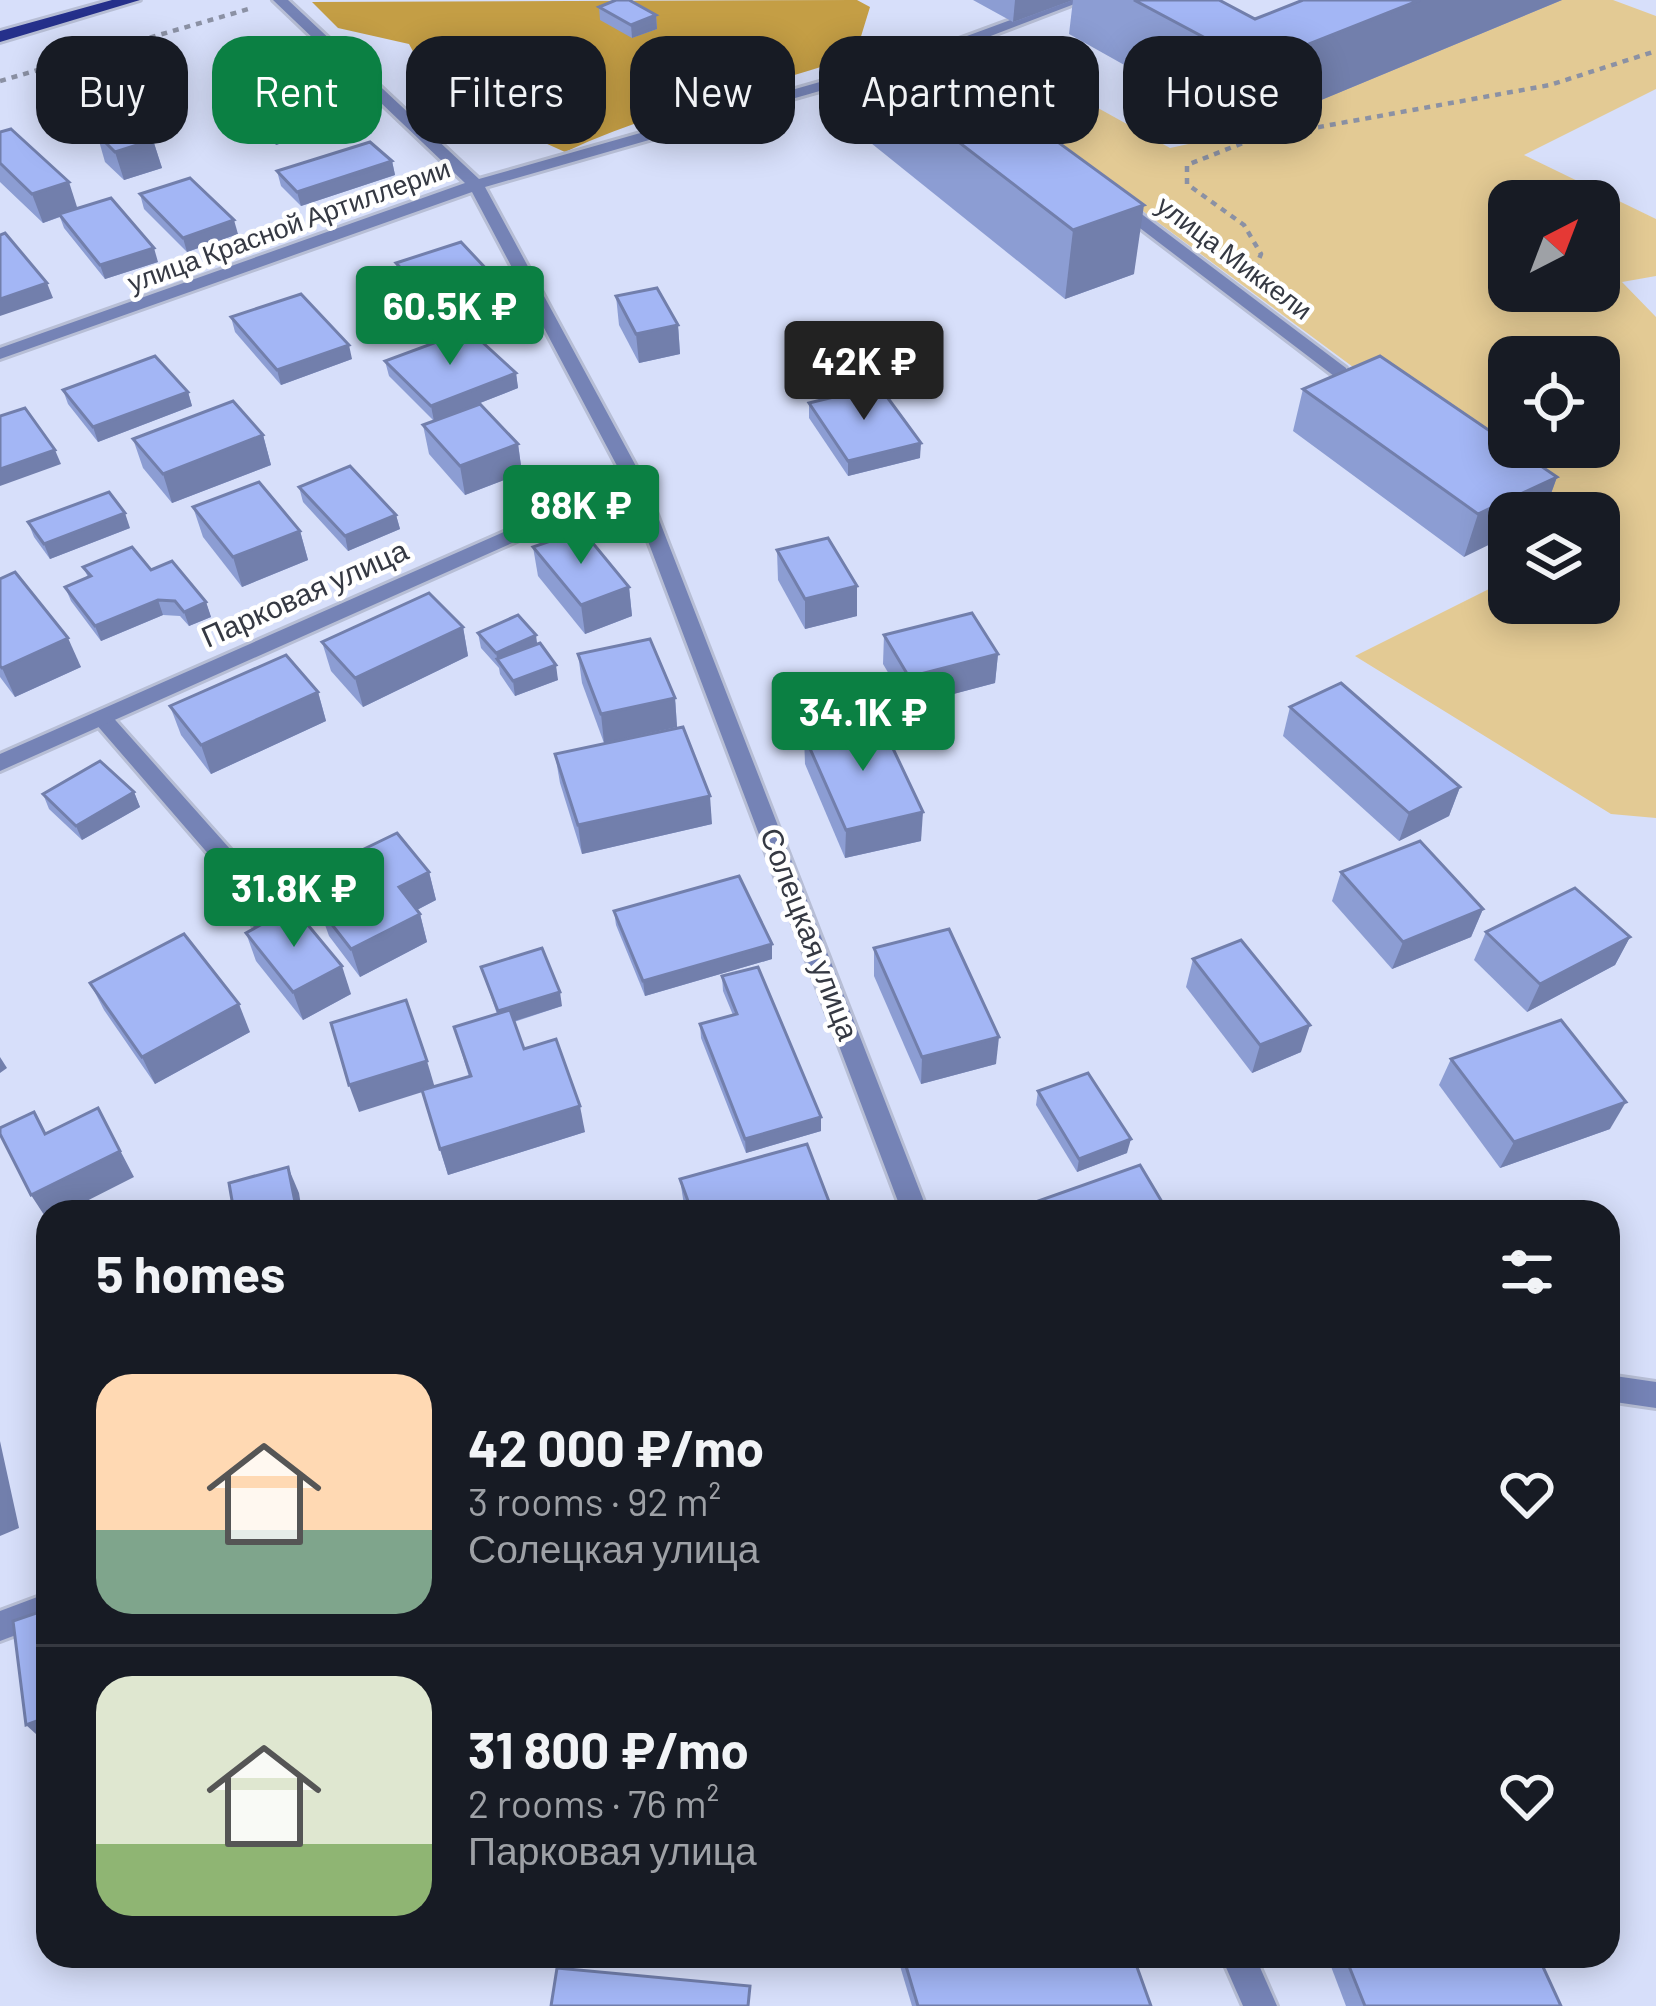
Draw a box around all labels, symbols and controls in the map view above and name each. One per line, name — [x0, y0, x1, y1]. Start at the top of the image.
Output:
chip: Buy — [36, 36, 188, 144]
chip: Rent — [212, 36, 382, 144]
chip: Filters — [406, 36, 606, 144]
chip: New — [630, 36, 795, 144]
chip: Apartment — [819, 36, 1099, 144]
chip: House — [1123, 36, 1322, 144]
street label: улица Красной Артиллерии — [123, 151, 454, 298]
north arrow — [1488, 180, 1620, 312]
map controls — [1488, 180, 1620, 624]
street label: улица Миккели — [1151, 188, 1319, 326]
pin: 60.5K ₽ — [339, 266, 561, 368]
text: 60.5K ₽ — [383, 281, 517, 328]
pin: 42K ₽ — [780, 321, 948, 423]
text: 42K ₽ — [812, 336, 917, 383]
button: locate — [1488, 336, 1620, 468]
pin: 88K ₽ — [497, 465, 665, 567]
text: 88K ₽ — [530, 480, 632, 527]
button: layers — [1488, 492, 1620, 624]
street label: Парковая улица — [195, 530, 413, 654]
pin: 34.1K ₽ — [752, 672, 974, 774]
text: 34.1K ₽ — [799, 687, 927, 734]
street label: Солецкая улица — [754, 822, 868, 1045]
pin: 31.8K ₽ — [183, 848, 405, 950]
text: 31.8K ₽ — [231, 863, 357, 910]
icon: filters — [1494, 1239, 1560, 1305]
text: 5 homes — [96, 1242, 285, 1303]
text: 42 000 ₽/mo — [468, 1416, 764, 1477]
icon: home — [192, 1422, 336, 1566]
icon: heart — [1494, 1461, 1560, 1527]
text: 3 rooms · 92 m² — [468, 1477, 721, 1524]
text: Солецкая улица — [468, 1524, 760, 1571]
text: 31 800 ₽/mo — [468, 1718, 749, 1779]
icon: home — [192, 1724, 336, 1868]
icon: heart — [1494, 1763, 1560, 1829]
text: 2 rooms · 76 m² — [468, 1779, 719, 1826]
text: Парковая улица — [468, 1826, 757, 1873]

